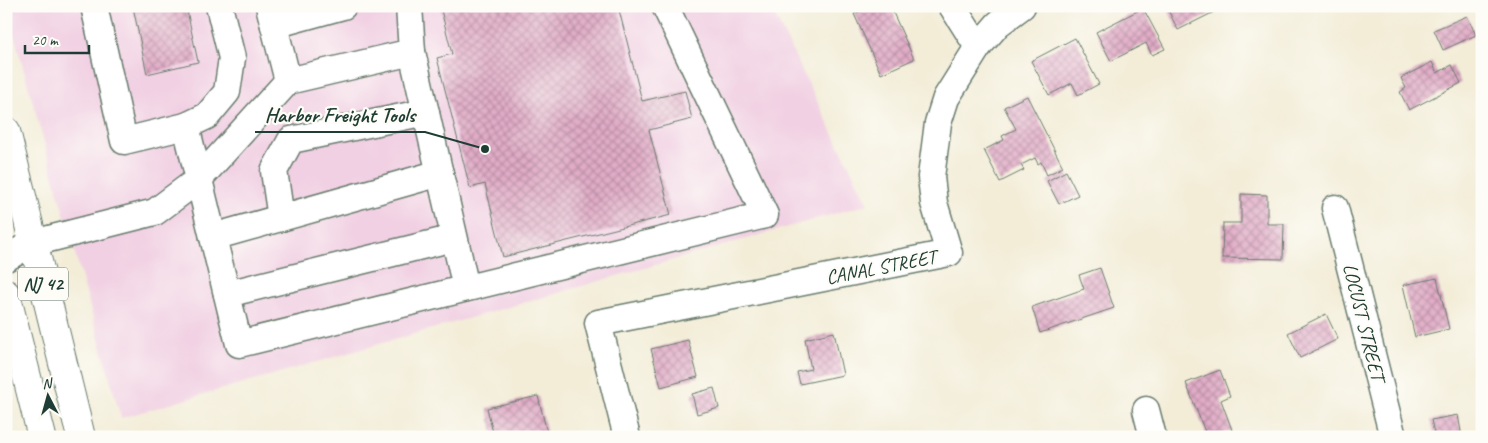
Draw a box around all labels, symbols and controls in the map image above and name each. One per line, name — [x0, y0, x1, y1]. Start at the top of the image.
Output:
scale bar — [25, 22, 89, 54]
text: 20 m — [32, 31, 59, 50]
callout: Harbor Freight Tools — [255, 96, 425, 132]
text: Harbor Freight Tools — [265, 102, 418, 128]
street label: CANAL STREET — [824, 243, 942, 290]
street label: LOCUST STREET — [1337, 261, 1392, 388]
road number: NJ 42 — [18, 268, 68, 300]
north arrow — [22, 370, 72, 420]
text: N — [41, 374, 54, 392]

